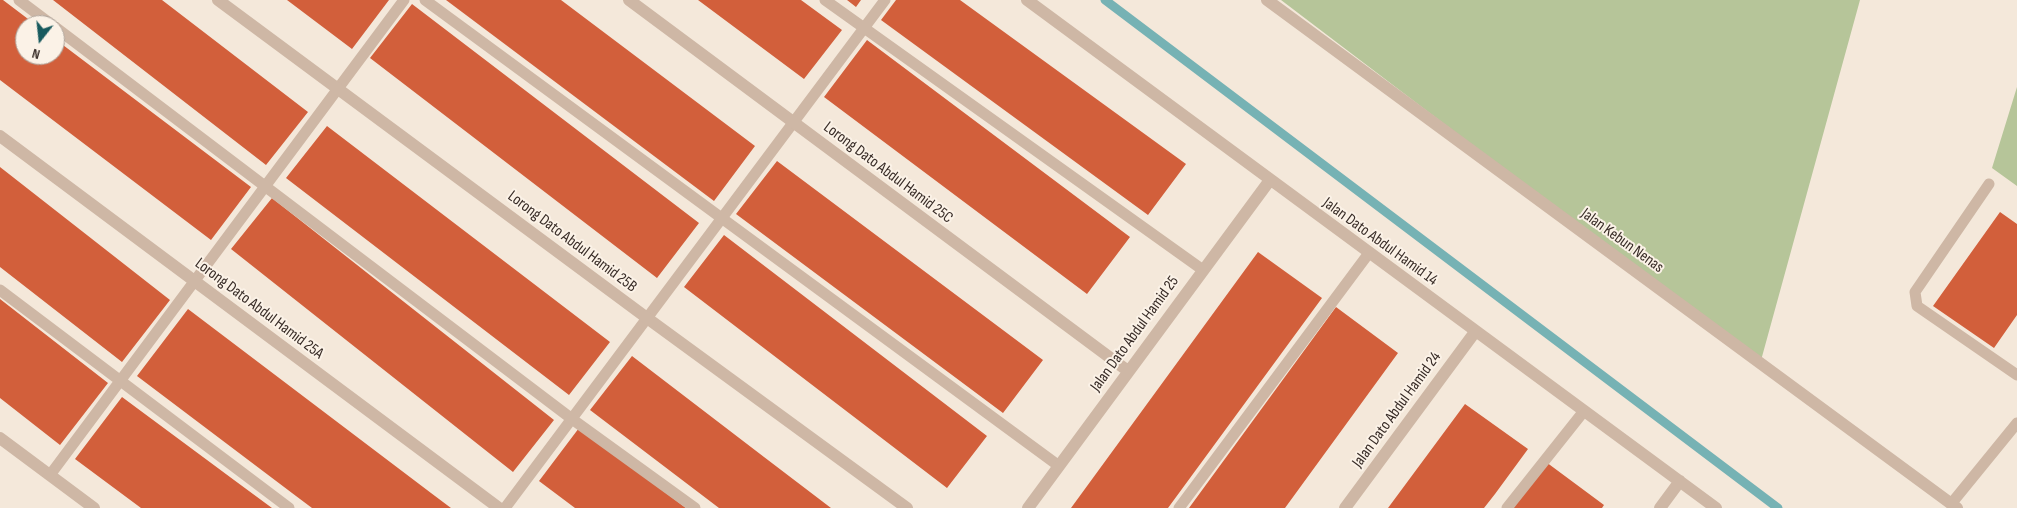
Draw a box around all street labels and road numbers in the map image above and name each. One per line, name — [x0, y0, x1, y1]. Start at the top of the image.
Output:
street label: Lorong Dato Abdul Hamid 25C — [819, 118, 957, 228]
street label: Lorong Dato Abdul Hamid 25B — [504, 187, 640, 297]
street label: Jalan Dato Abdul Hamid 14 — [1319, 194, 1441, 290]
street label: Jalan Kebun Nenas — [1577, 205, 1667, 277]
street label: Lorong Dato Abdul Hamid 25A — [191, 254, 327, 364]
street label: Jalan Dato Abdul Hamid 25 — [1087, 272, 1183, 396]
street label: Jalan Dato Abdul Hamid 24 — [1349, 348, 1445, 472]

